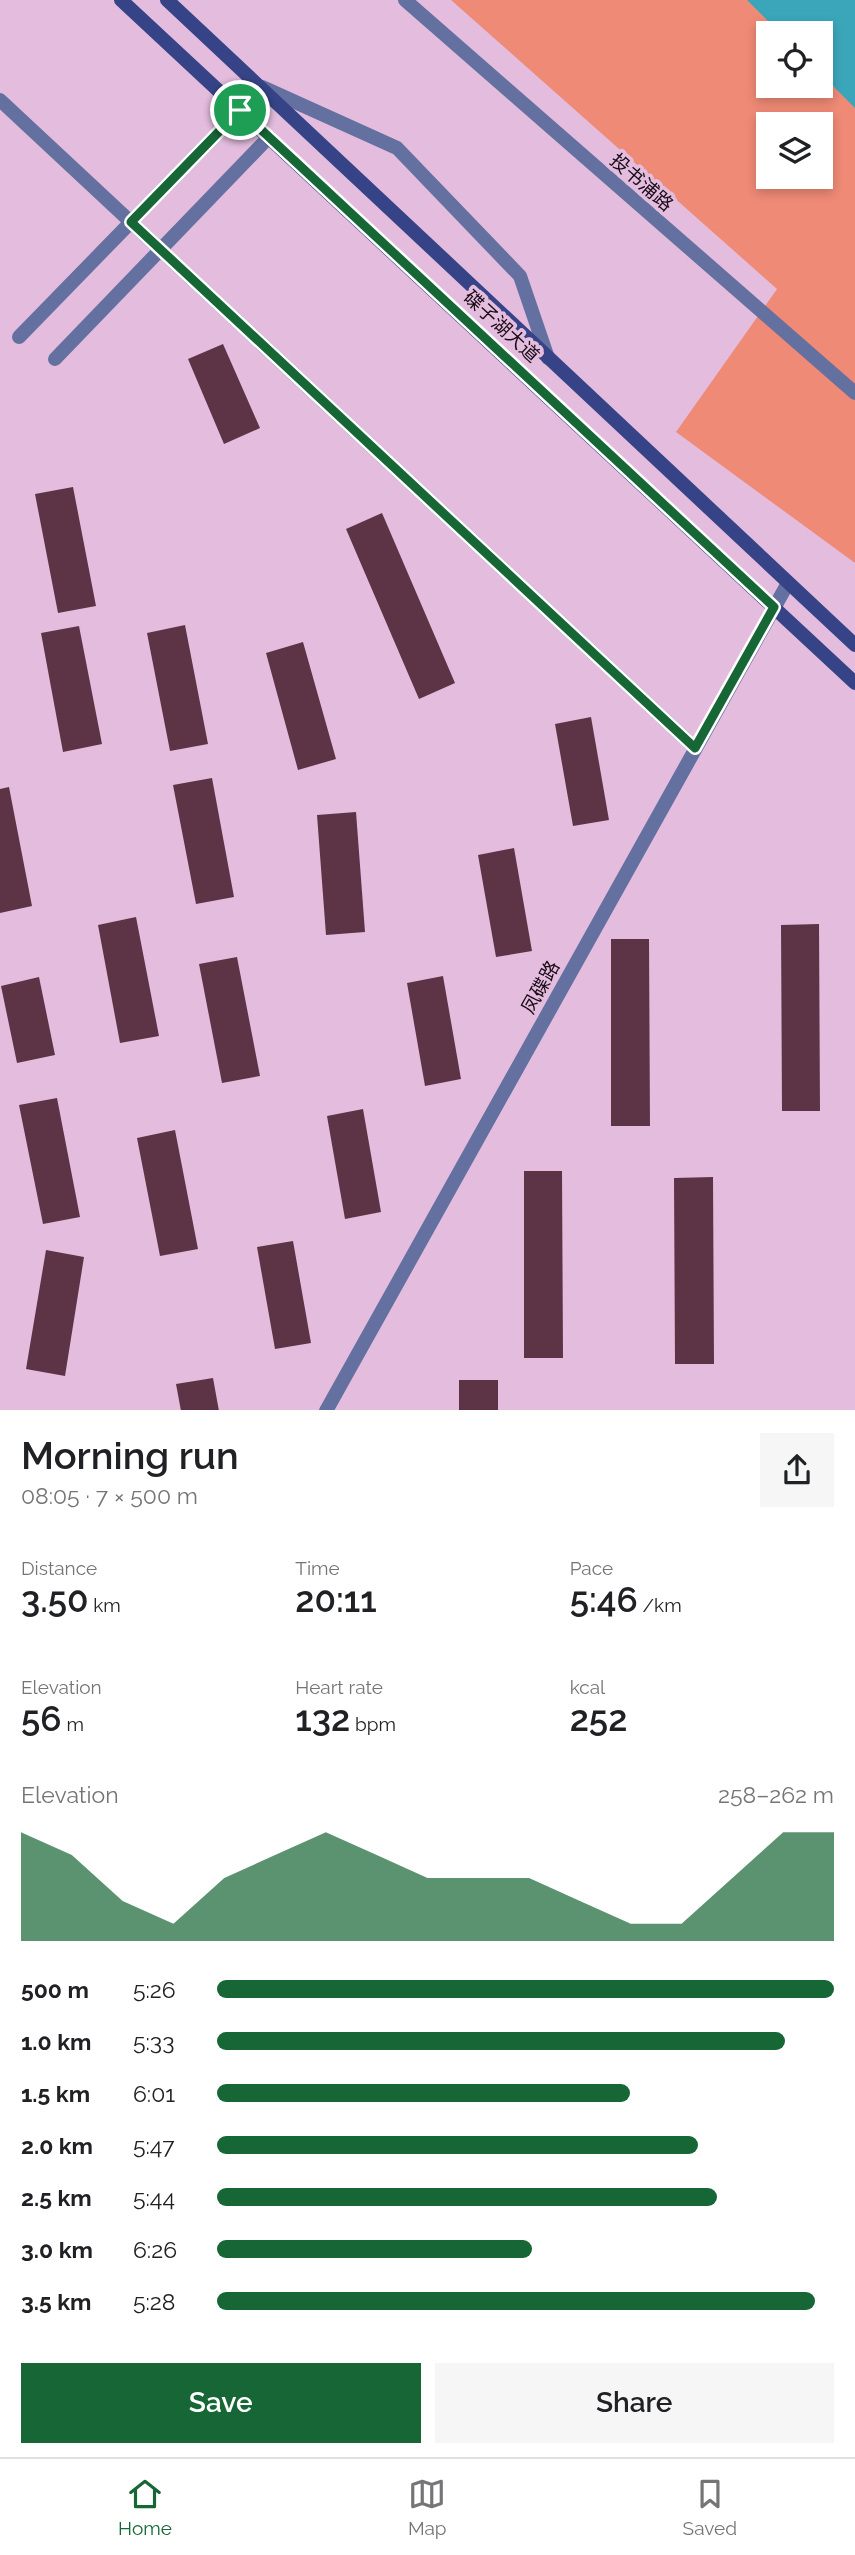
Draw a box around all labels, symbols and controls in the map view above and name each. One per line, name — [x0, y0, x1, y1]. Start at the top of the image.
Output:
map controls — [756, 21, 833, 189]
button: locate — [756, 21, 833, 98]
pin — [210, 80, 270, 140]
icon: arrive — [221, 91, 259, 129]
button: layers — [756, 112, 833, 189]
street label: 投书浦路 — [606, 149, 678, 215]
street label: 碟子湖大道 — [460, 286, 544, 366]
street label: 凤碟路 — [517, 957, 563, 1017]
text: Morning run — [21, 1433, 239, 1478]
button: share — [760, 1433, 834, 1507]
text: 08:05 · 7 × 500 m — [21, 1482, 198, 1509]
text: Distance — [21, 1557, 97, 1579]
text: Time — [295, 1557, 340, 1579]
text: Pace — [570, 1557, 613, 1579]
text: 3.50 — [21, 1579, 88, 1620]
text: 20:11 — [295, 1579, 377, 1620]
text: 5:46 — [570, 1579, 638, 1620]
text: km — [88, 1594, 121, 1616]
text: /km — [638, 1594, 682, 1616]
text: Elevation — [21, 1676, 102, 1698]
text: Heart rate — [295, 1676, 383, 1698]
text: kcal — [570, 1676, 605, 1698]
text: 56 — [21, 1698, 62, 1739]
text: 132 — [295, 1698, 350, 1739]
text: 252 — [570, 1698, 627, 1739]
text: m — [62, 1713, 84, 1735]
text: bpm — [350, 1713, 396, 1735]
text: Elevation — [21, 1781, 119, 1808]
text: 258–262 m — [718, 1781, 834, 1808]
text: 500 m — [21, 1976, 89, 2003]
text: 5:26 — [133, 1976, 176, 2003]
text: 1.0 km — [21, 2028, 91, 2055]
text: 5:33 — [133, 2028, 174, 2055]
text: 1.5 km — [21, 2080, 90, 2107]
text: 6:01 — [133, 2080, 175, 2107]
text: 2.0 km — [21, 2132, 93, 2159]
text: 5:47 — [133, 2132, 175, 2159]
text: 2.5 km — [21, 2184, 92, 2211]
text: 5:44 — [133, 2184, 175, 2211]
text: 3.0 km — [21, 2236, 93, 2263]
text: 6:26 — [133, 2236, 177, 2263]
text: 3.5 km — [21, 2288, 92, 2315]
text: 5:28 — [133, 2288, 175, 2315]
button: Save — [21, 2363, 421, 2443]
button: Share — [435, 2363, 834, 2443]
tab: Home — [118, 2475, 172, 2539]
tab: Map — [408, 2475, 447, 2539]
tab: Saved — [683, 2475, 737, 2539]

